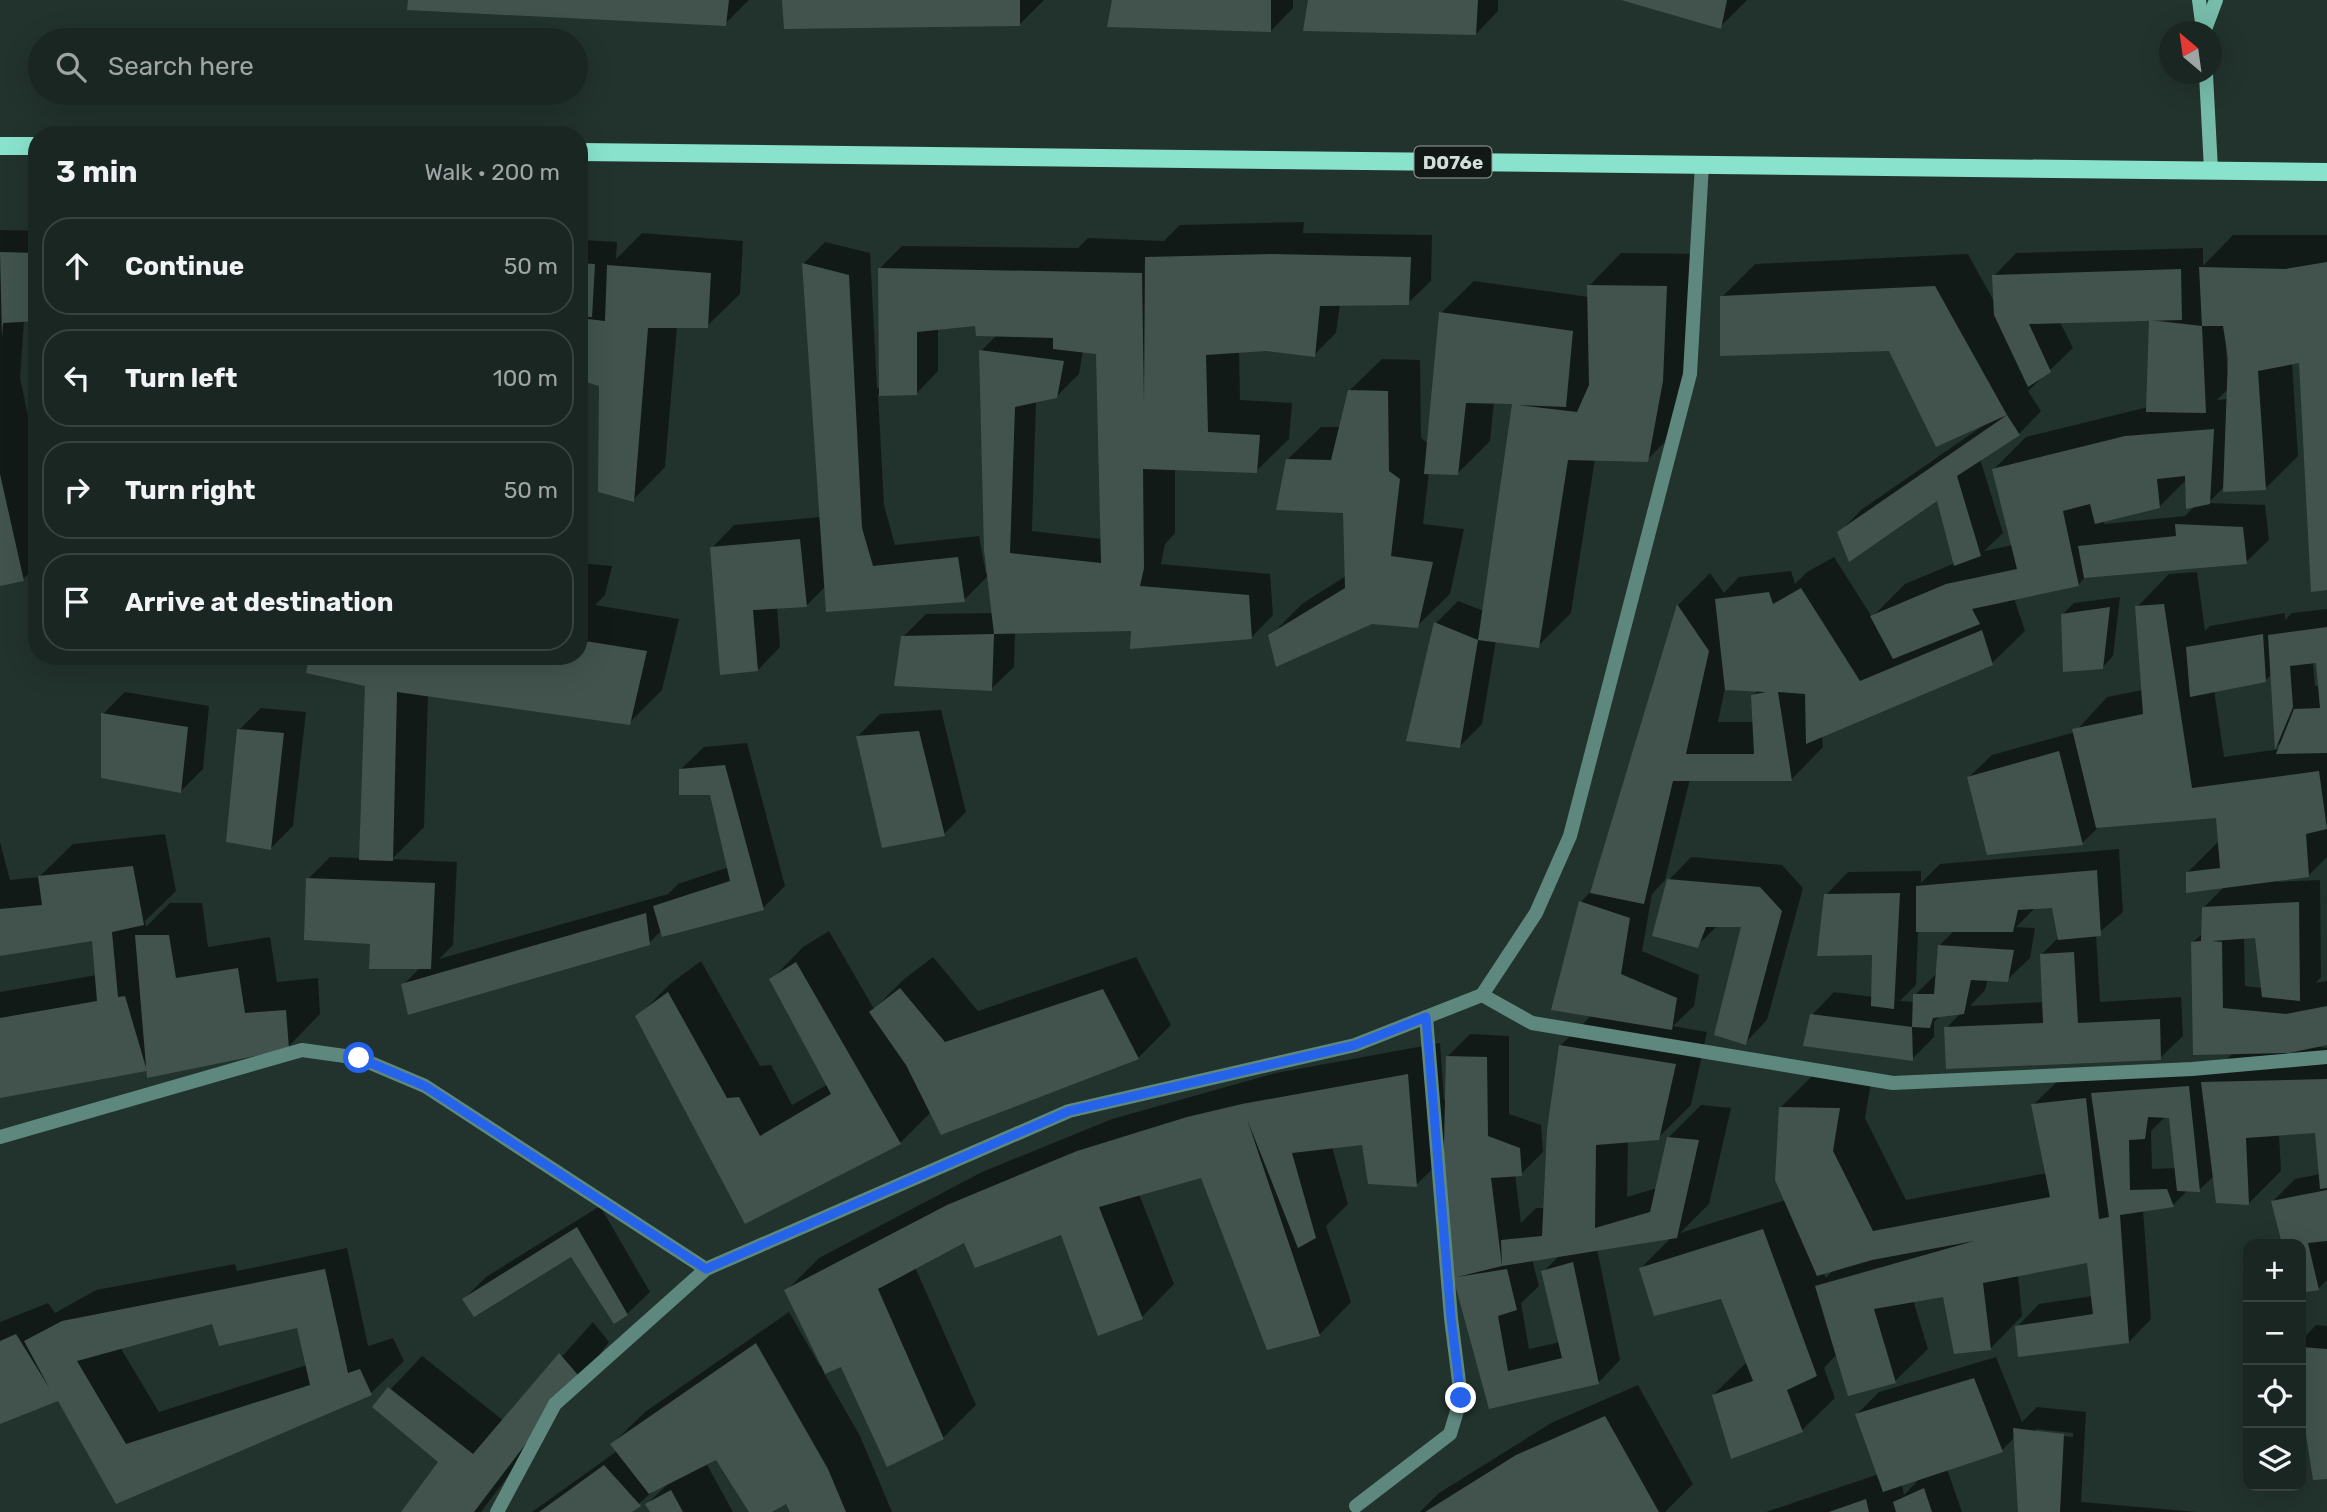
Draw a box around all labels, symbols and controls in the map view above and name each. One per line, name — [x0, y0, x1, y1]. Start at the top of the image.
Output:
north arrow — [2159, 21, 2222, 84]
search box — [28, 28, 588, 105]
icon: search — [52, 48, 90, 86]
text: Search here — [108, 51, 254, 82]
road number: D076e — [1414, 146, 1492, 178]
text: 3 min — [56, 154, 138, 190]
text: Walk · 200 m — [425, 158, 560, 186]
icon: ahead — [58, 247, 96, 285]
text: Continue — [125, 251, 244, 282]
text: 50 m — [504, 252, 558, 280]
icon: left — [58, 359, 96, 397]
text: Turn left — [125, 363, 237, 394]
text: 100 m — [493, 364, 558, 392]
icon: right — [58, 471, 96, 509]
text: Turn right — [125, 475, 255, 506]
text: 50 m — [504, 476, 558, 504]
icon: arrive — [58, 583, 96, 621]
text: Arrive at destination — [125, 587, 393, 618]
route start — [343, 1042, 374, 1073]
map controls — [2243, 1239, 2306, 1491]
button: + — [2243, 1239, 2306, 1302]
button: − — [2243, 1302, 2306, 1365]
button: locate — [2243, 1365, 2306, 1428]
route end — [1445, 1382, 1476, 1413]
button: layers — [2243, 1428, 2306, 1491]

